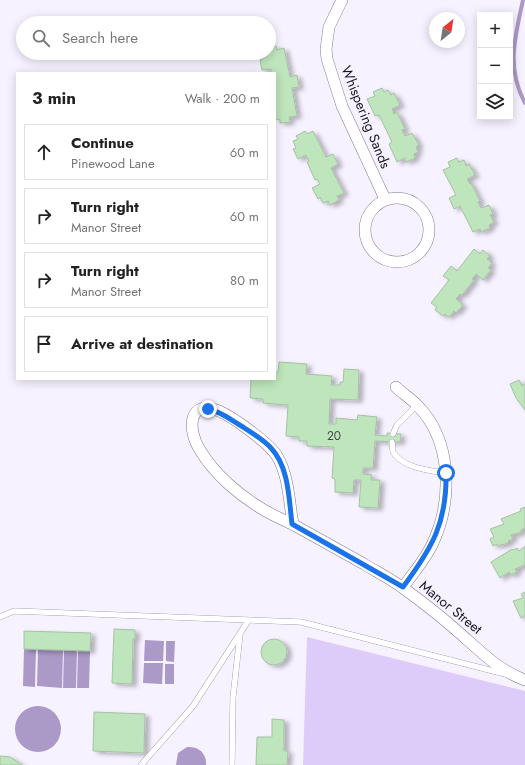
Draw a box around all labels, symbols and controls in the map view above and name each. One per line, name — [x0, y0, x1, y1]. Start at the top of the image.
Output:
north arrow — [429, 12, 465, 48]
map controls — [477, 12, 513, 120]
button: + — [477, 12, 513, 48]
search box — [16, 16, 276, 60]
icon: search — [30, 27, 52, 49]
text: Search here — [62, 27, 138, 49]
button: − — [477, 48, 513, 84]
street label: Whispering Sands — [336, 63, 396, 172]
button: layers — [477, 84, 513, 120]
text: 3 min — [32, 86, 76, 110]
text: Walk · 200 m — [185, 89, 260, 108]
text: Continue — [71, 132, 134, 154]
icon: ahead — [33, 141, 55, 163]
text: 60 m — [230, 143, 259, 162]
text: Pinewood Lane — [71, 154, 155, 173]
text: Turn right — [71, 196, 139, 218]
icon: right — [33, 205, 55, 227]
text: 60 m — [230, 207, 259, 226]
text: Manor Street — [71, 218, 141, 237]
text: Turn right — [71, 260, 139, 282]
icon: right — [33, 269, 55, 291]
text: 80 m — [230, 271, 259, 290]
text: Manor Street — [71, 282, 141, 301]
icon: arrive — [33, 333, 55, 355]
text: Arrive at destination — [71, 333, 213, 355]
route end — [199, 400, 217, 418]
house number: 20 — [327, 427, 341, 445]
route start — [437, 464, 455, 482]
street label: Manor Street — [415, 575, 487, 639]

